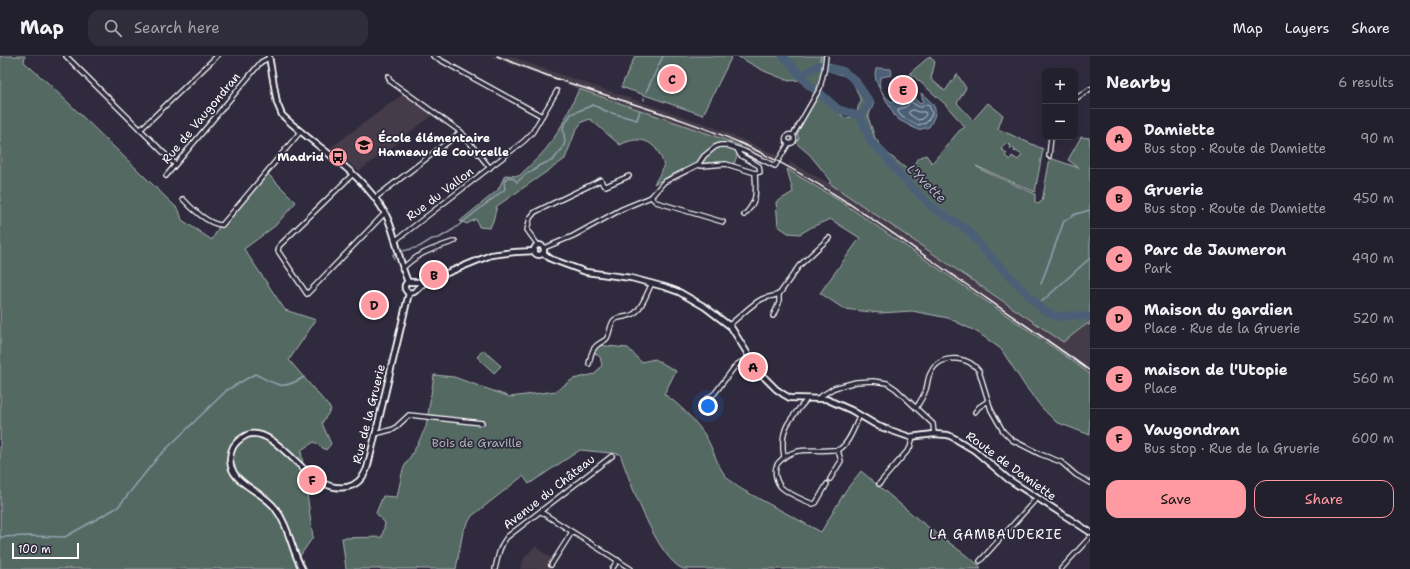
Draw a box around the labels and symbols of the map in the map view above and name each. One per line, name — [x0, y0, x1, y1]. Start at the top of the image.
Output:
pin: C — [659, 64, 685, 94]
street label: Rue de Vaugondran — [158, 69, 244, 167]
pin: E — [890, 75, 916, 105]
place label: École élémentaire Hameau de Courcelle — [378, 130, 509, 160]
school or university icon: École élémentaire Hameau de Courcelle — [353, 134, 375, 156]
bus stop icon: Madrid — [327, 146, 349, 168]
place label: Madrid — [277, 149, 324, 165]
water label: L'Yvette — [903, 160, 950, 206]
street label: Rue du Vallon — [403, 163, 477, 225]
pin: B — [421, 260, 447, 290]
pin: D — [361, 290, 387, 320]
pin: A — [740, 352, 766, 382]
street label: Rue de la Gruerie — [349, 362, 389, 466]
your location — [698, 396, 718, 416]
street label: Route de Damiette — [963, 428, 1060, 504]
park label: Bois de Graville — [432, 435, 522, 451]
street label: Avenue du Château — [500, 451, 598, 533]
pin: F — [299, 465, 325, 495]
district label: LA GAMBAUDERIE — [929, 526, 1063, 543]
scale bar — [12, 541, 79, 560]

